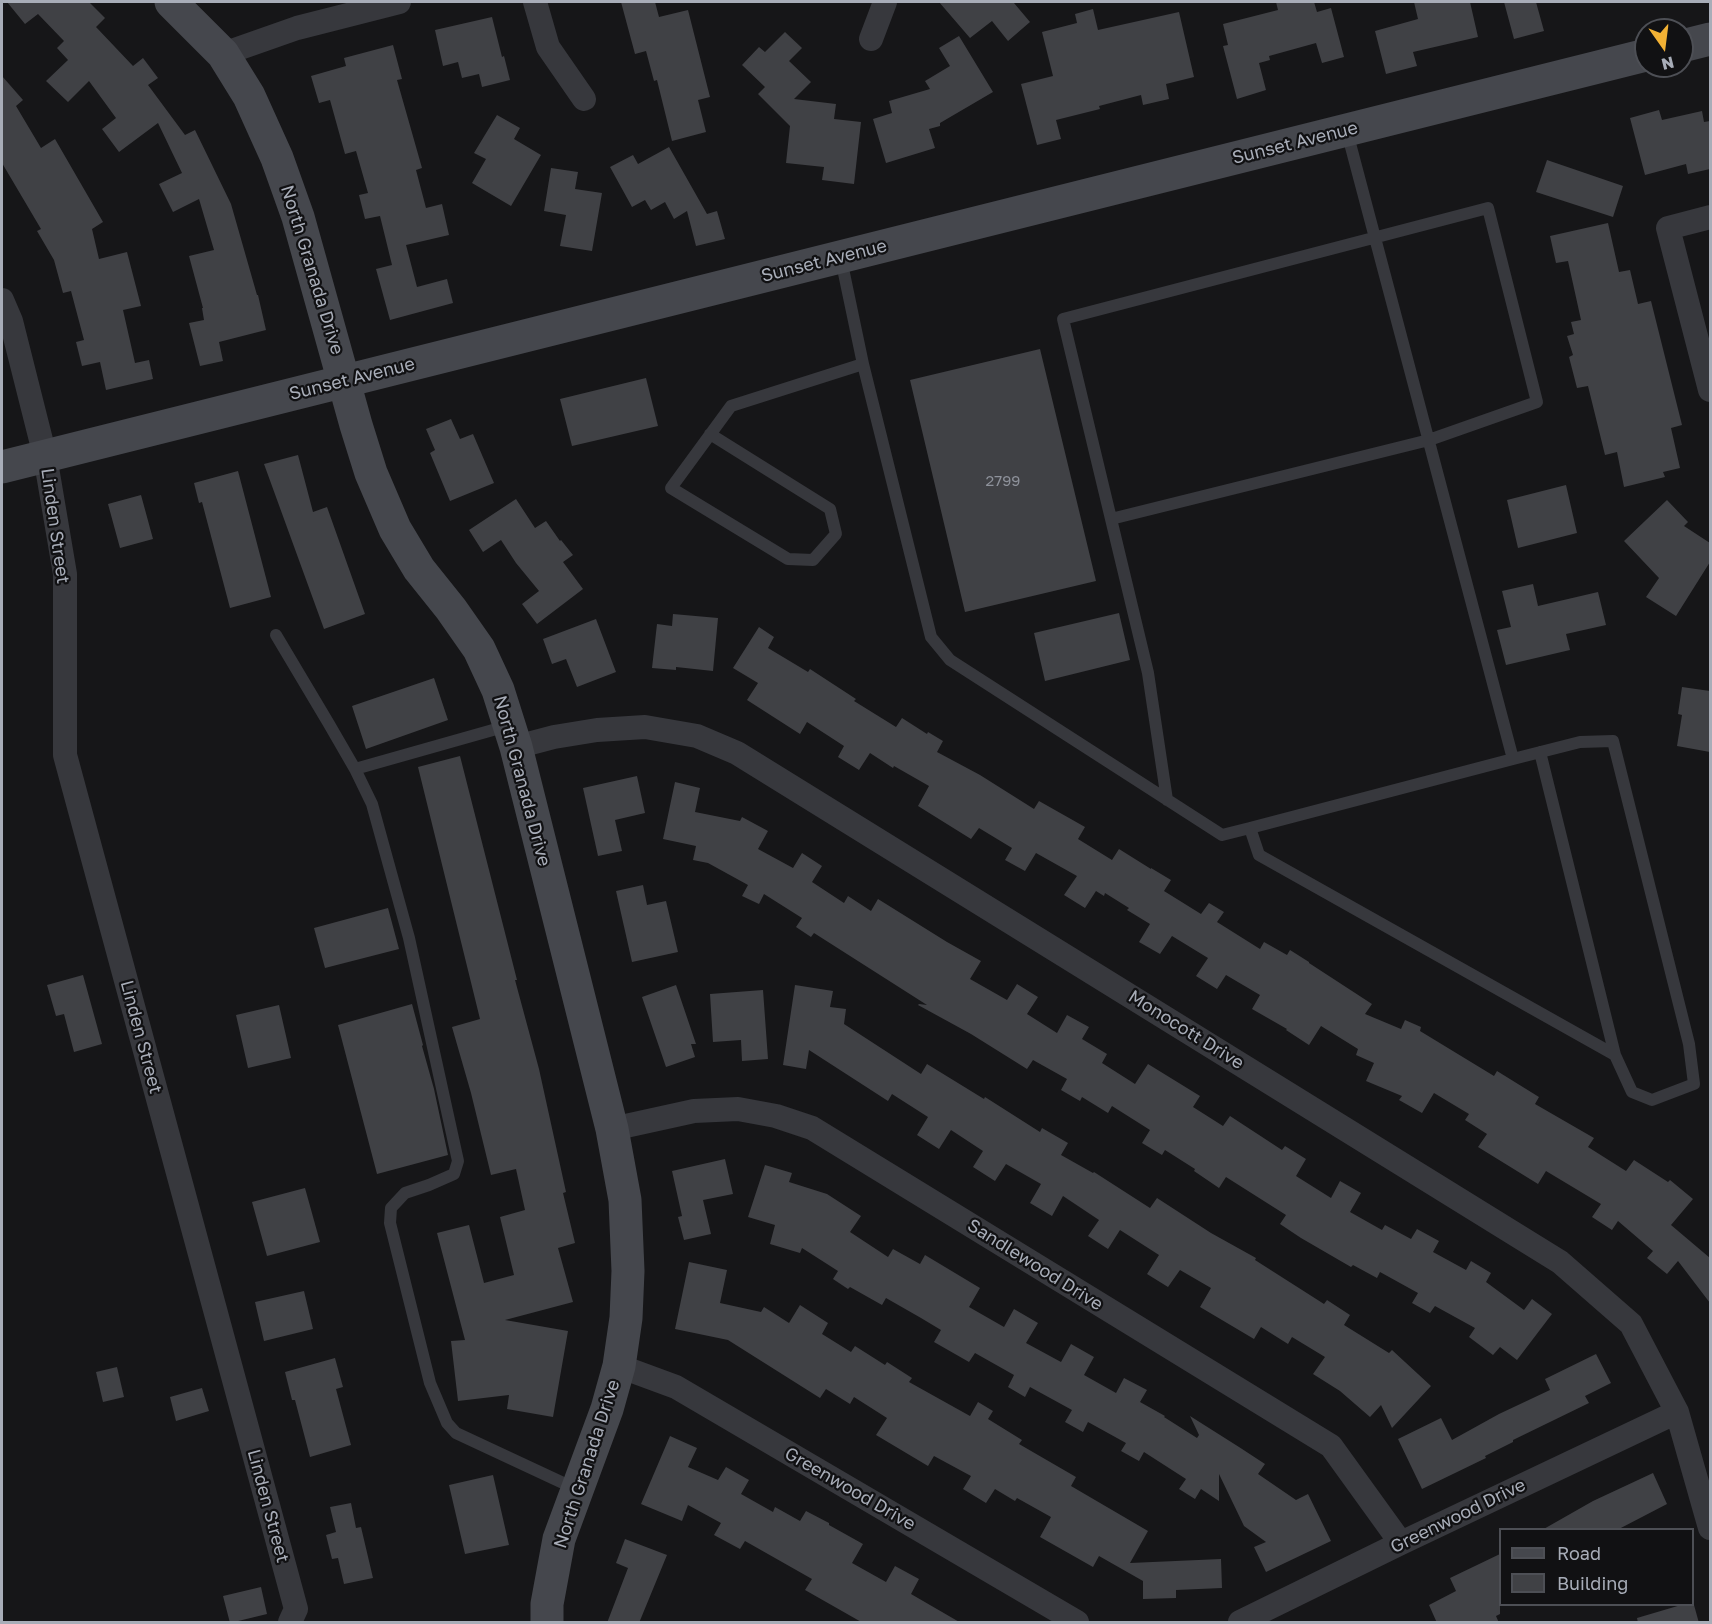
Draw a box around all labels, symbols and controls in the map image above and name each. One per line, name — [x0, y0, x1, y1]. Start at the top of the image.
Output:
north arrow — [1634, 18, 1694, 78]
text: N — [1660, 52, 1676, 75]
street label: Sunset Avenue — [1230, 117, 1360, 169]
street label: North Granada Drive — [276, 183, 348, 357]
street label: Sunset Avenue — [759, 235, 889, 287]
street label: Sunset Avenue — [287, 353, 417, 405]
street label: Linden Street — [36, 467, 74, 585]
house number: 2799 — [986, 472, 1020, 490]
street label: North Granada Drive — [489, 693, 555, 869]
street label: Linden Street — [115, 978, 167, 1096]
street label: Monocott Drive — [1124, 986, 1248, 1074]
street label: Sandlewood Drive — [963, 1215, 1107, 1315]
street label: North Granada Drive — [550, 1377, 624, 1551]
street label: Greenwood Drive — [781, 1443, 919, 1535]
street label: Linden Street — [242, 1447, 294, 1565]
street label: Greenwood Drive — [1387, 1474, 1529, 1558]
legend — [1499, 1528, 1694, 1606]
text: Road — [1557, 1542, 1601, 1564]
text: Building — [1557, 1572, 1628, 1594]

